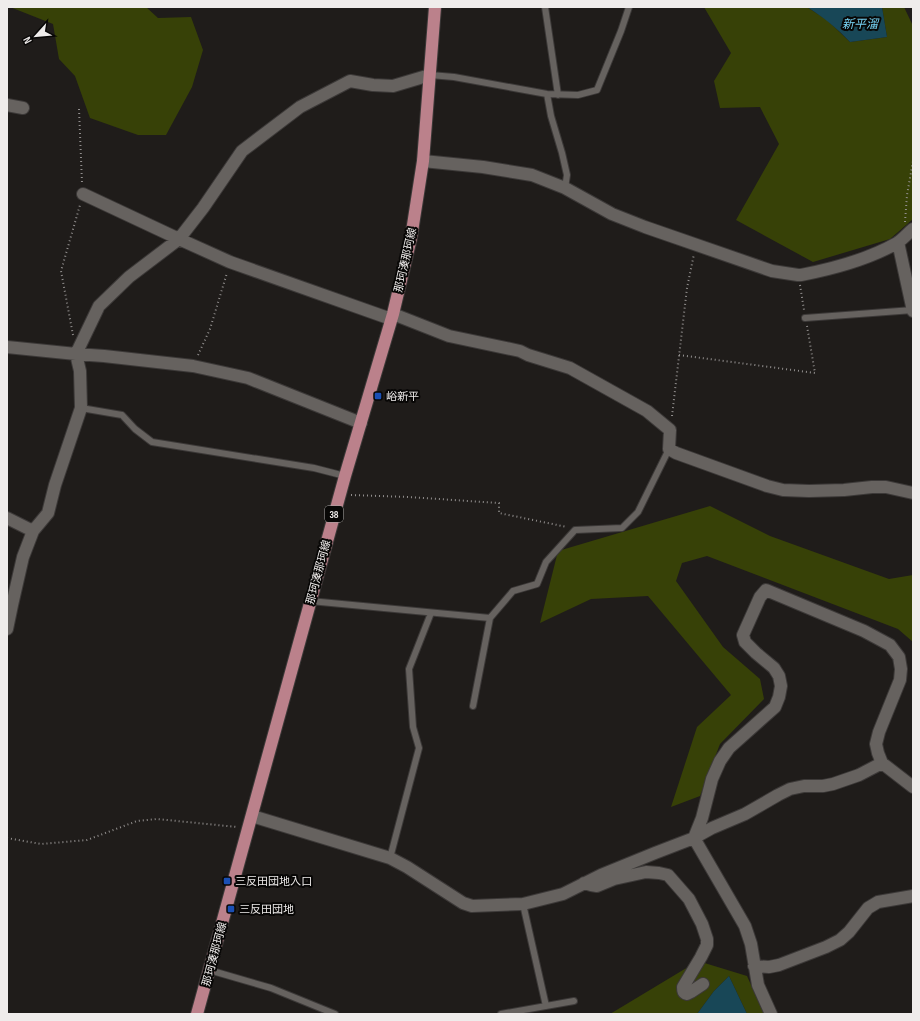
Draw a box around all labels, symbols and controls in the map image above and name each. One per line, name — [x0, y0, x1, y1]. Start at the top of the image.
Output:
north arrow — [16, 16, 56, 56]
water label: 新平溜 — [842, 17, 880, 32]
text: N — [20, 35, 35, 46]
street label: 那珂湊那珂線 — [392, 226, 419, 294]
place label: 峪新平 — [386, 390, 419, 403]
marker: 峪新平 — [373, 391, 383, 401]
road number: 38 — [325, 506, 343, 522]
street label: 那珂湊那珂線 — [304, 539, 333, 606]
place label: 三反田団地入口 — [235, 875, 312, 888]
marker: 三反田団地入口 — [222, 876, 232, 886]
place label: 三反田団地 — [239, 903, 294, 916]
marker: 三反田団地 — [226, 904, 236, 914]
street label: 那珂湊那珂線 — [200, 921, 229, 988]

